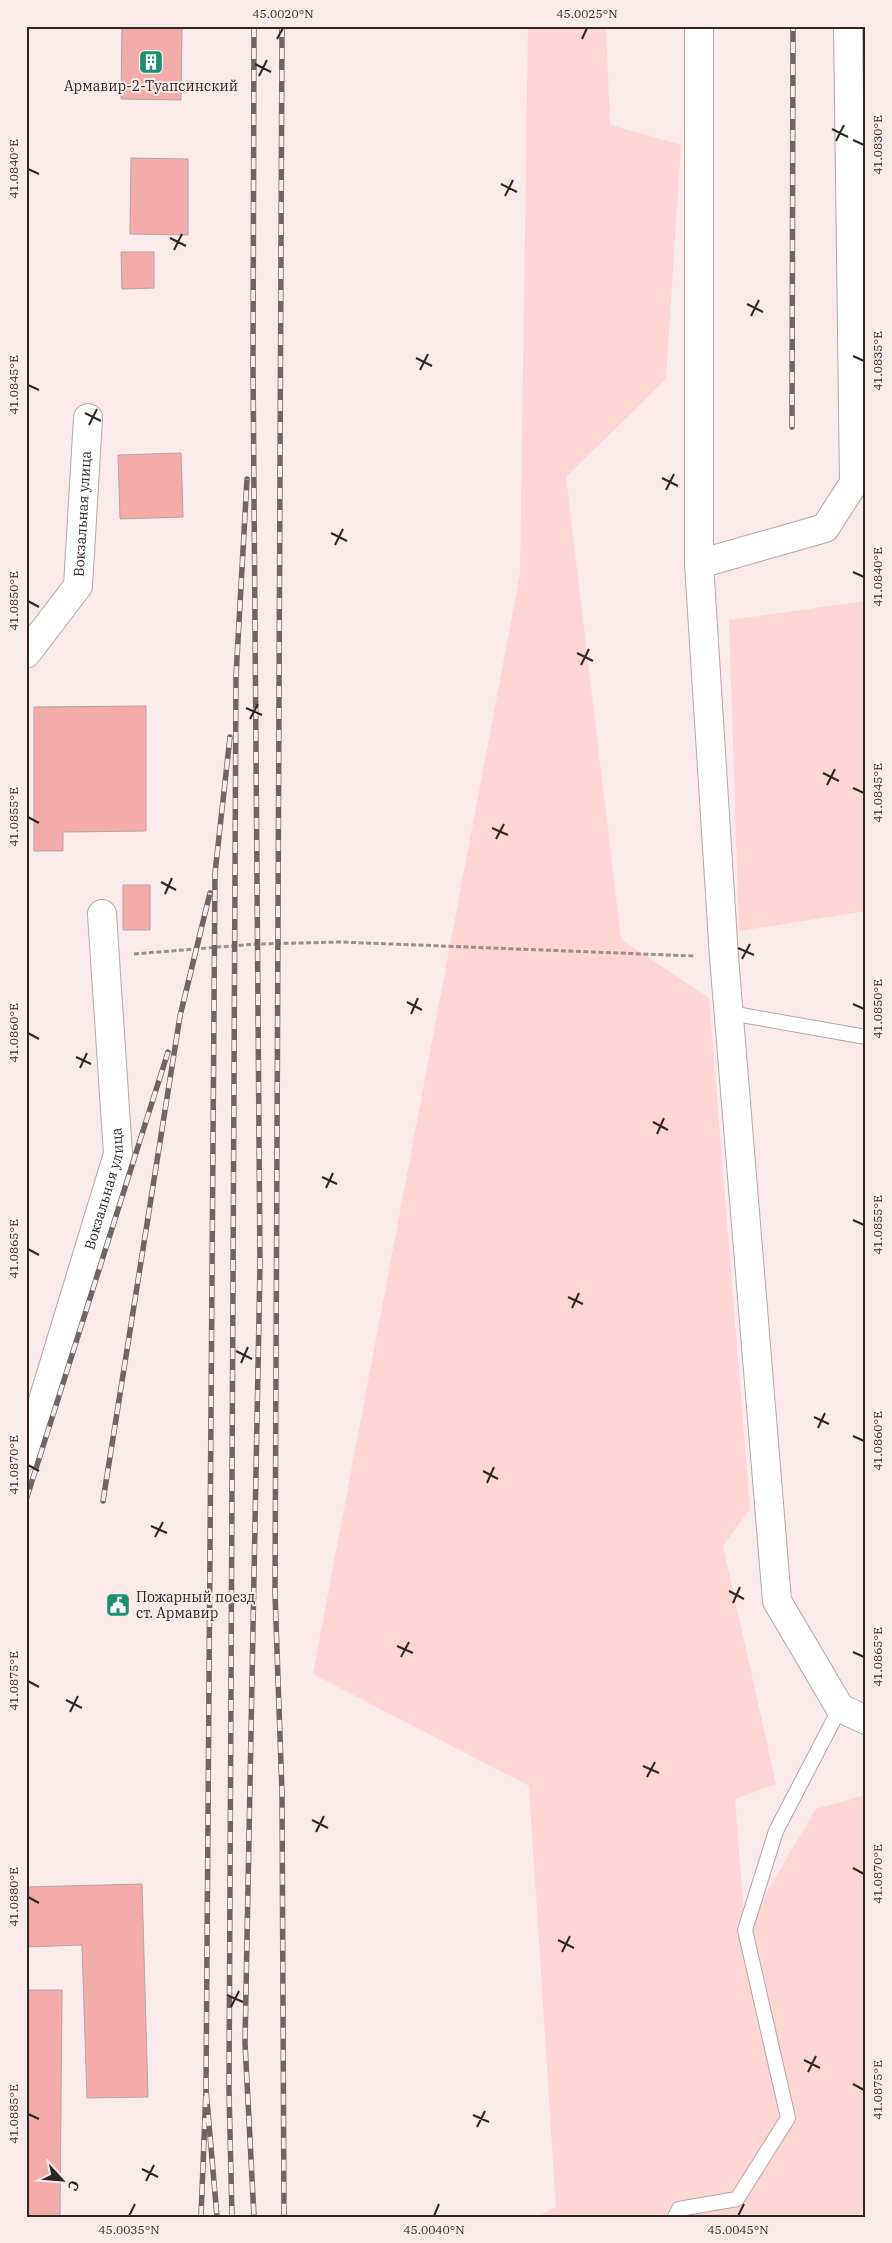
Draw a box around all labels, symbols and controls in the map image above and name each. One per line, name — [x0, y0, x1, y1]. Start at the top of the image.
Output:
text: 45.0020°N — [252, 6, 314, 21]
text: 45.0025°N — [556, 6, 618, 21]
building icon: Армавир-2-Туапсинский — [138, 49, 164, 75]
place label: Армавир-2-Туапсинский — [64, 77, 238, 95]
text: 41.0830°E — [870, 115, 885, 175]
text: 41.0840°E — [6, 139, 21, 199]
text: 41.0835°E — [870, 331, 885, 391]
text: 41.0845°E — [6, 355, 21, 415]
street label: Вокзальная улица — [70, 450, 95, 577]
text: 41.0840°E — [870, 547, 885, 607]
text: 41.0850°E — [6, 571, 21, 631]
text: 41.0845°E — [870, 763, 885, 823]
text: 41.0855°E — [6, 787, 21, 847]
text: 41.0850°E — [870, 979, 885, 1039]
text: 41.0860°E — [6, 1003, 21, 1063]
street label: Вокзальная улица — [80, 1127, 127, 1252]
text: 41.0855°E — [870, 1195, 885, 1255]
text: 41.0865°E — [6, 1219, 21, 1279]
text: 41.0860°E — [870, 1411, 885, 1471]
text: 41.0870°E — [6, 1435, 21, 1495]
place label: Пожарный поезд ст. Армавир — [136, 1588, 256, 1622]
public building icon: Пожарный поезд ст. Армавир — [105, 1592, 131, 1618]
text: 41.0865°E — [870, 1627, 885, 1687]
text: 41.0875°E — [6, 1651, 21, 1711]
text: 41.0870°E — [870, 1844, 885, 1904]
text: 41.0880°E — [6, 1867, 21, 1927]
text: 41.0875°E — [870, 2060, 885, 2120]
text: 41.0885°E — [6, 2084, 21, 2144]
north arrow — [38, 2156, 88, 2206]
text: С — [64, 2178, 84, 2194]
text: 45.0035°N — [98, 2222, 160, 2237]
text: 45.0040°N — [403, 2222, 465, 2237]
text: 45.0045°N — [707, 2222, 769, 2237]

